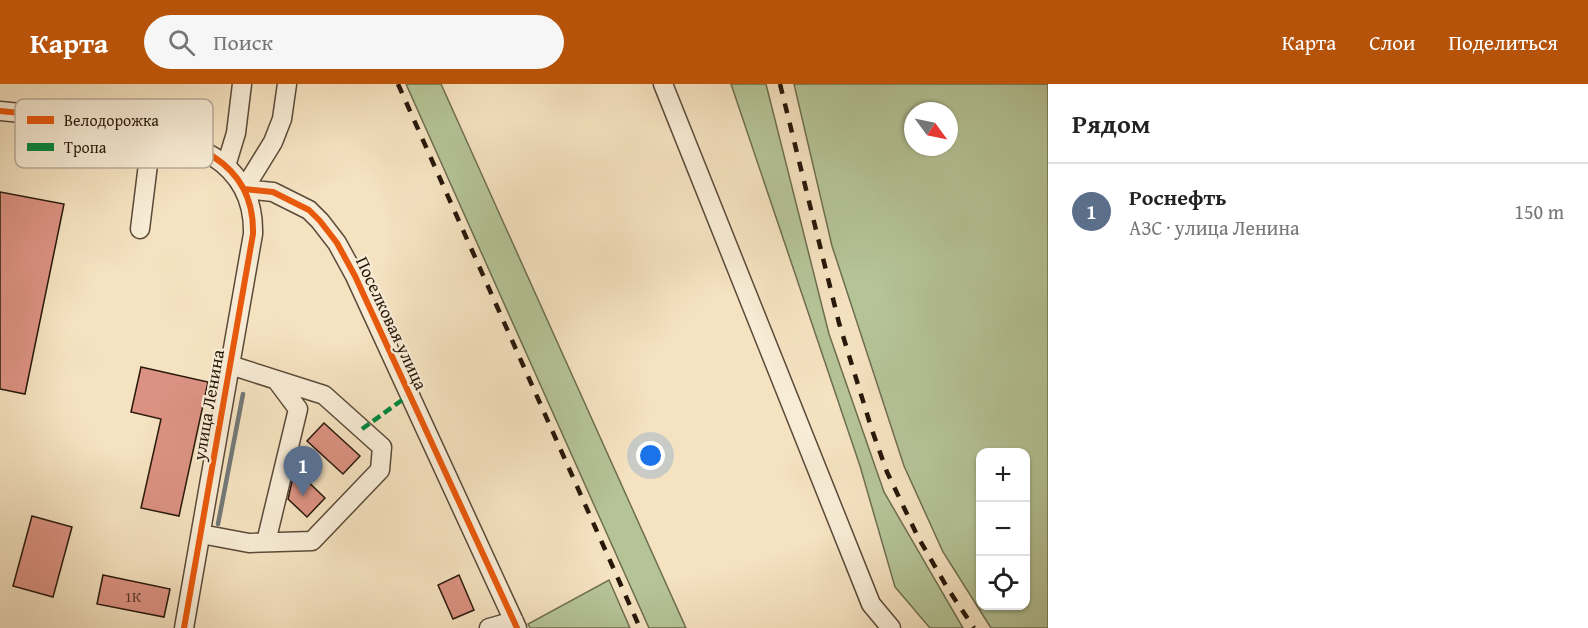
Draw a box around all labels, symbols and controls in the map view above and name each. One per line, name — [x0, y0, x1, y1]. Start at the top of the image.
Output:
search box — [144, 15, 564, 69]
text: Карта — [30, 22, 108, 63]
icon: search — [165, 26, 198, 59]
text: Поиск — [213, 26, 273, 58]
text: Карта — [1282, 27, 1336, 58]
text: Слои — [1369, 27, 1415, 58]
text: Поделиться — [1448, 27, 1558, 58]
legend — [15, 99, 213, 168]
north arrow — [904, 102, 958, 156]
text: Рядом — [1072, 104, 1150, 143]
text: Велодорожка — [64, 108, 159, 132]
text: Тропа — [64, 135, 107, 159]
text: Роснефть — [1129, 181, 1226, 213]
text: 1 — [1086, 197, 1097, 226]
text: 150 m — [1514, 197, 1564, 226]
text: АЗС · улица Ленина — [1129, 213, 1300, 242]
street label: Поселковая улица — [349, 252, 435, 395]
street label: улица Ленина — [185, 347, 231, 464]
your location — [636, 441, 665, 470]
pin: 1 — [284, 446, 322, 496]
map controls — [976, 448, 1030, 610]
button: + — [976, 448, 1030, 502]
button: − — [976, 502, 1030, 556]
button: locate — [976, 556, 1030, 610]
house number: 1К — [125, 586, 142, 607]

